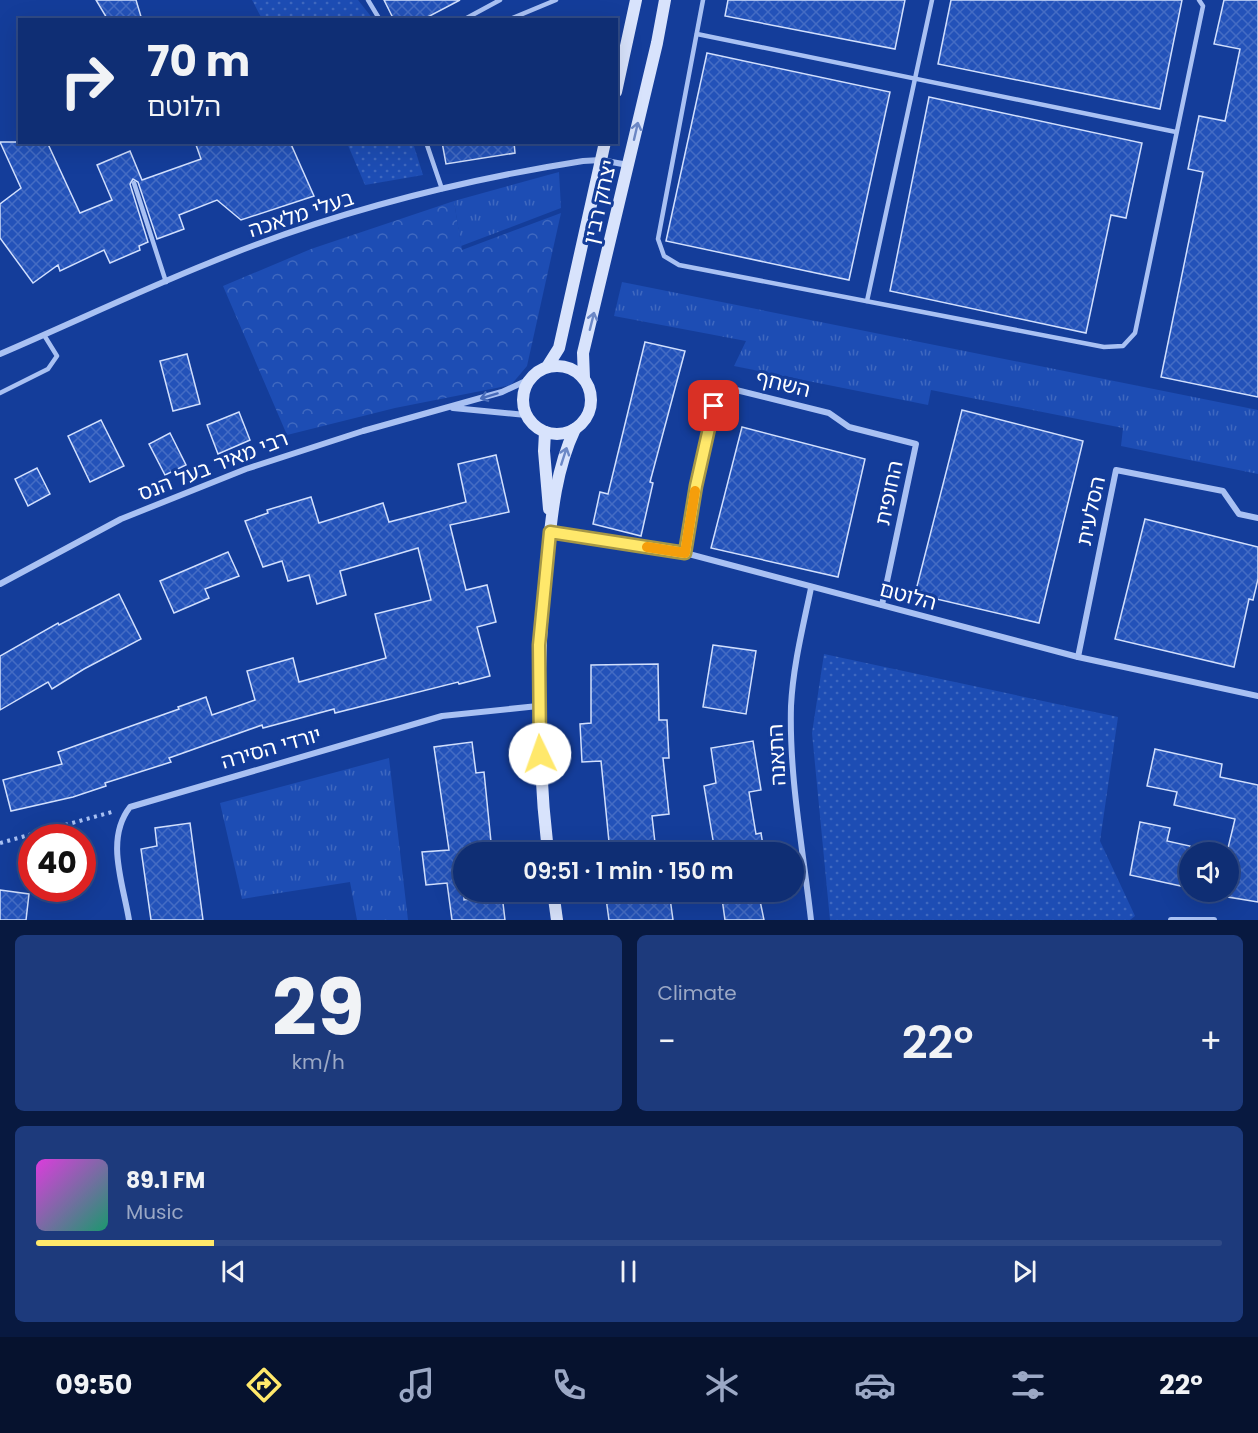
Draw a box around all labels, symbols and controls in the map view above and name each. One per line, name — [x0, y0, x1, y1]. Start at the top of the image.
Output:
text: 70 m — [147, 32, 250, 91]
icon: right — [48, 42, 126, 120]
text: הלוטם — [147, 88, 221, 125]
one-way arrow — [631, 122, 643, 141]
street label: יצחק רבין — [576, 157, 623, 247]
street label: בעלי מלאכה — [244, 183, 357, 244]
one-way arrow — [586, 312, 598, 331]
street label: השחף — [753, 363, 814, 404]
pin — [688, 380, 739, 431]
icon: arrive — [697, 389, 730, 422]
one-way arrow — [480, 391, 499, 402]
street label: רבי מאיר בעל הנס — [134, 424, 292, 508]
one-way arrow — [559, 447, 570, 466]
street label: החופית — [867, 458, 910, 528]
street label: הסלעית — [1069, 474, 1112, 548]
street label: הלוטם — [876, 574, 940, 617]
street label: יורדי הסירה — [217, 719, 324, 776]
position arrow — [508, 722, 572, 786]
street label: התאנה — [760, 723, 793, 787]
speed limit sign: 40 — [18, 824, 96, 902]
map controls — [1179, 842, 1239, 902]
button: sound — [1179, 842, 1239, 902]
text: 09:51 · 1 min · 150 m — [523, 856, 734, 887]
text: 29 — [272, 953, 365, 1062]
text: Climate — [658, 979, 737, 1007]
text: 22° — [902, 1011, 973, 1074]
text: − — [658, 1018, 676, 1065]
text: + — [1199, 1018, 1222, 1065]
text: km/h — [292, 1048, 345, 1076]
text: 89.1 FM — [126, 1165, 205, 1196]
text: Music — [126, 1198, 184, 1226]
icon: previous — [217, 1255, 250, 1288]
icon: pause — [612, 1255, 645, 1288]
icon: next — [1008, 1255, 1041, 1288]
icon: directions — [243, 1364, 285, 1406]
icon: music — [396, 1364, 438, 1406]
icon: phone — [548, 1364, 590, 1406]
icon: climate — [701, 1364, 743, 1406]
icon: car — [854, 1364, 896, 1406]
icon: filters — [1007, 1364, 1049, 1406]
text: 09:50 — [55, 1366, 132, 1403]
text: 22° — [1159, 1366, 1203, 1403]

